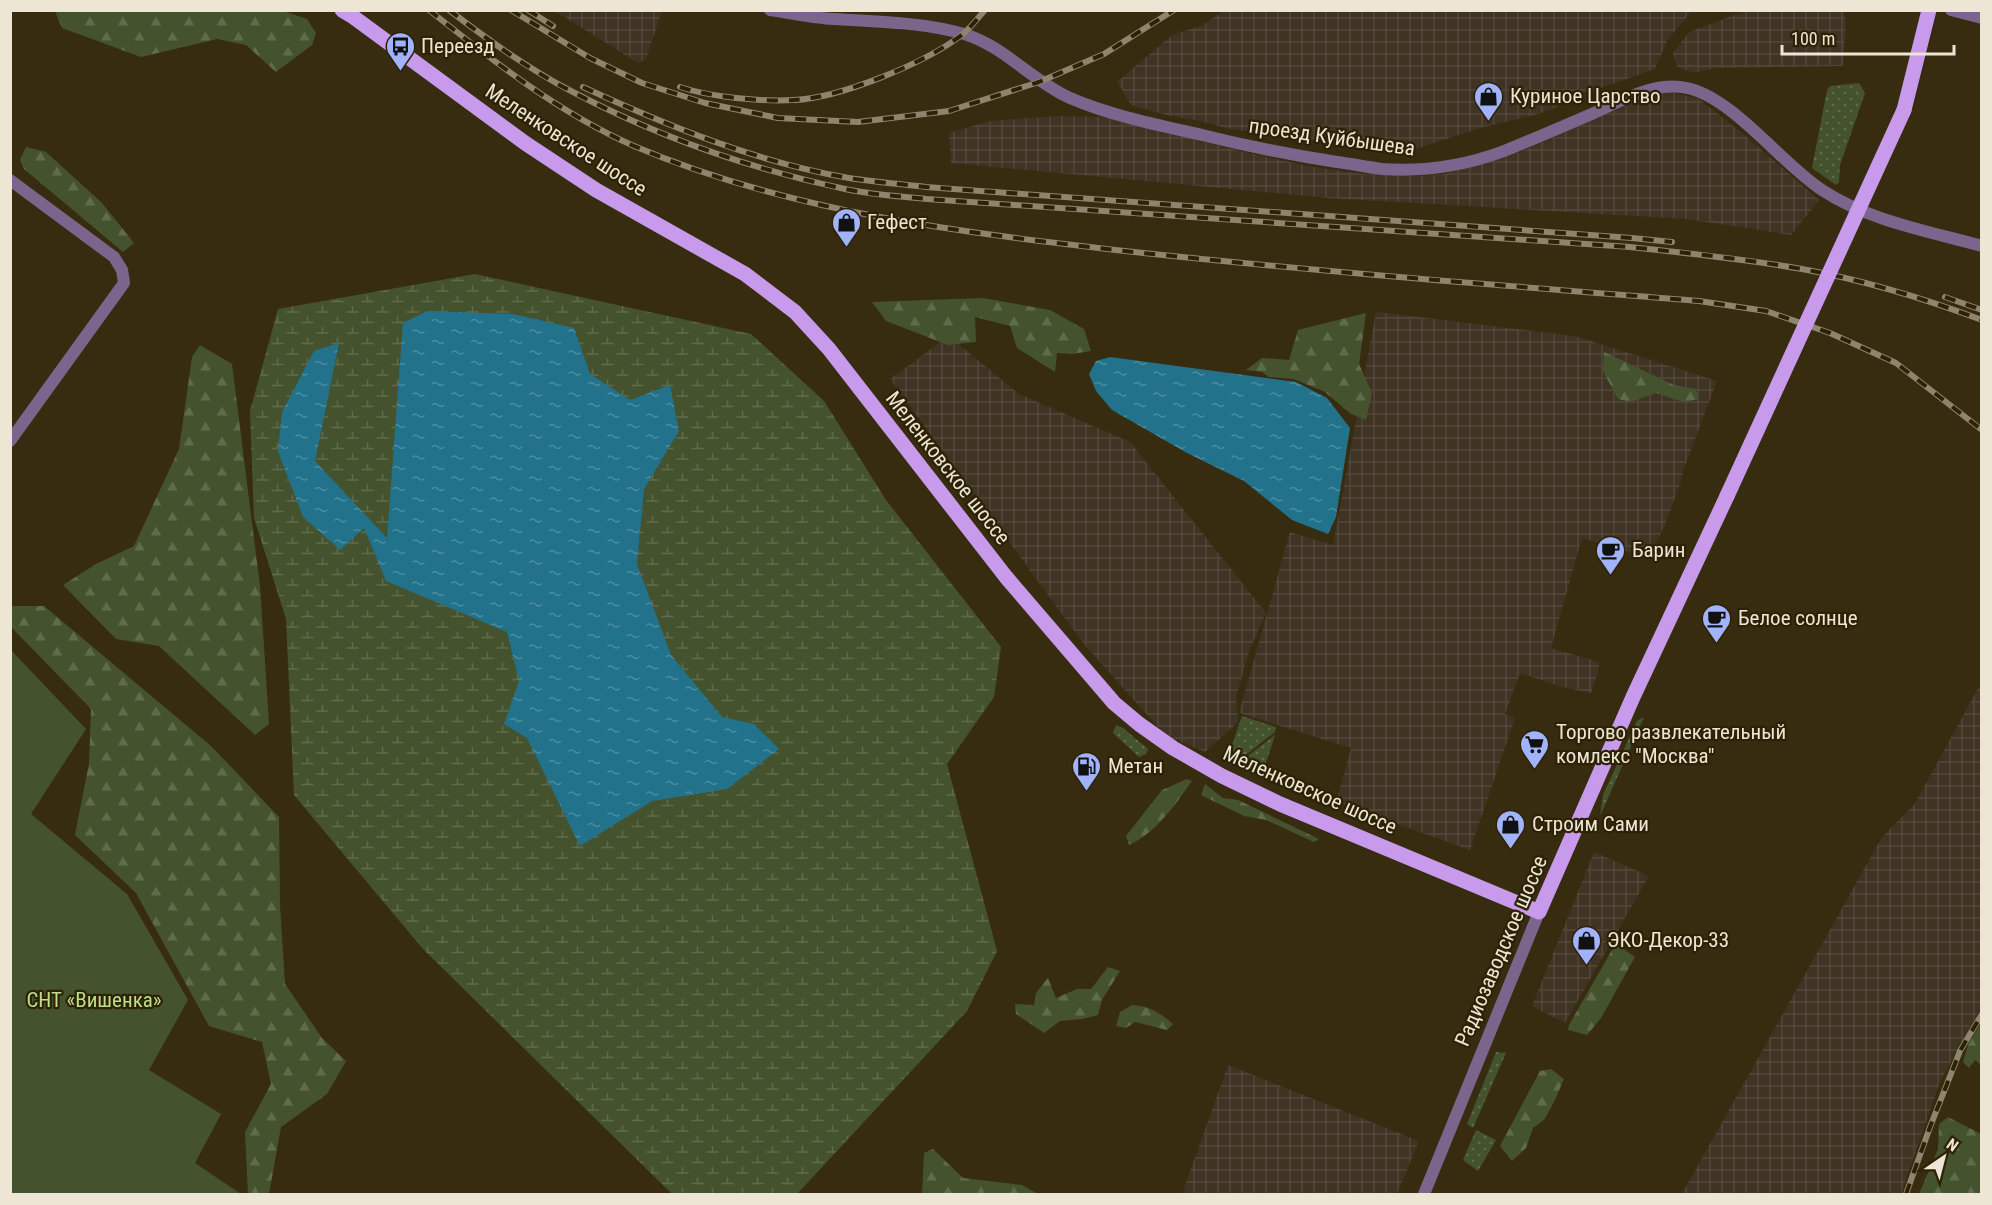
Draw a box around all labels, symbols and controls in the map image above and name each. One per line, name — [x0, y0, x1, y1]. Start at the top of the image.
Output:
scale bar — [1782, 18, 1954, 56]
text: 100 m — [1791, 28, 1835, 49]
bus stop icon: Переезд — [384, 30, 416, 72]
place label: Переезд — [421, 34, 495, 58]
street label: Меленковское шоссе — [481, 79, 651, 201]
shop icon: Куриное Царство — [1473, 80, 1505, 122]
place label: Куриное Царство — [1510, 84, 1661, 108]
street label: проезд Куйбышева — [1247, 113, 1417, 161]
shop icon: Гефест — [830, 206, 862, 248]
place label: Гефест — [867, 210, 927, 234]
street label: Меленковское шоссе — [881, 387, 1015, 549]
cafe icon: Барин — [1595, 534, 1627, 576]
place label: Барин — [1632, 538, 1685, 562]
cafe icon: Белое солнце — [1701, 602, 1733, 644]
place label: Белое солнце — [1738, 606, 1858, 630]
place label: Торгово развлекательный комлекс "Москва" — [1556, 720, 1786, 768]
supermarket icon: Торгово развлекательный комлекс "Москва" — [1519, 728, 1551, 770]
street label: Меленковское шоссе — [1220, 741, 1401, 839]
fuel station icon: Метан — [1071, 750, 1103, 792]
place label: Метан — [1108, 754, 1163, 778]
shop icon: Строим Сами — [1495, 808, 1527, 850]
place label: Строим Сами — [1532, 812, 1649, 836]
street label: Радиозаводское шоссе — [1450, 852, 1552, 1050]
shop icon: ЭКО-Декор-33 — [1570, 924, 1602, 966]
place label: ЭКО-Декор-33 — [1607, 928, 1729, 952]
park label: СНТ «Вишенка» — [26, 988, 162, 1012]
north arrow — [1914, 1127, 1974, 1187]
text: N — [1943, 1135, 1962, 1156]

